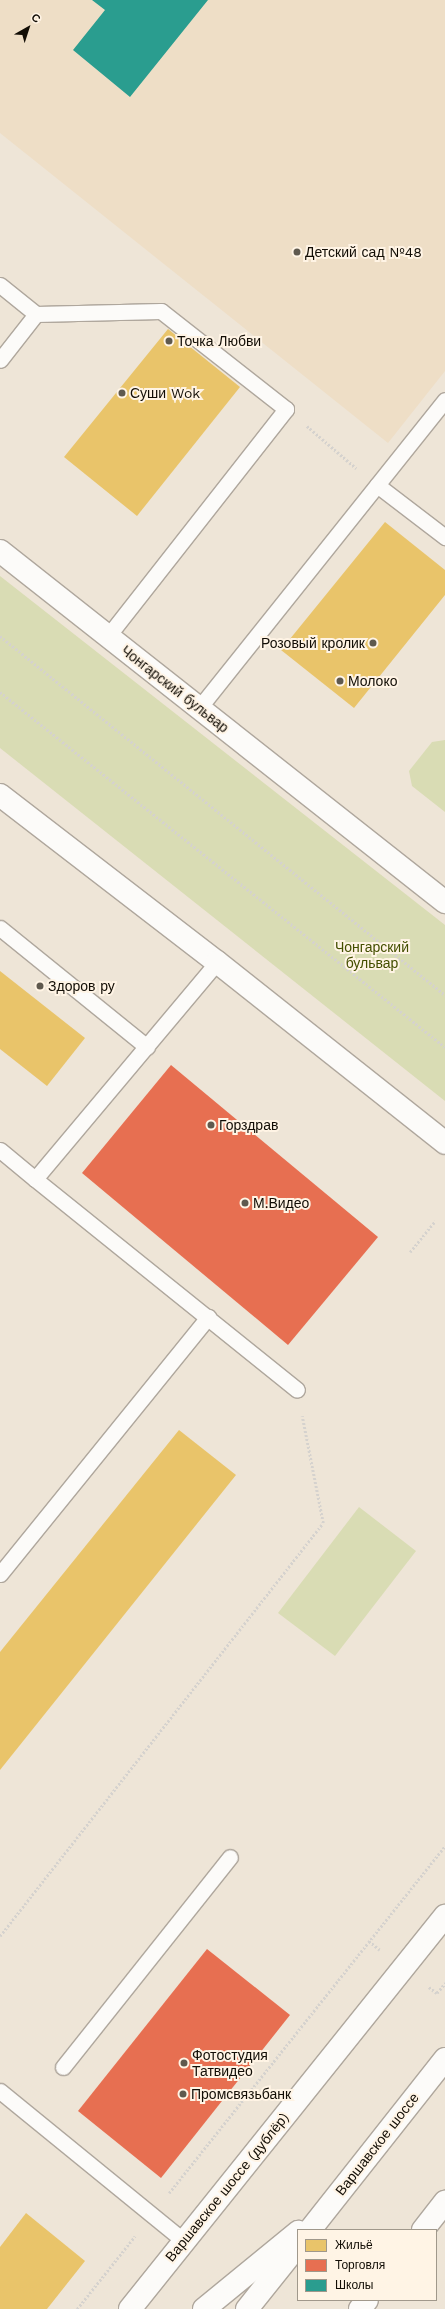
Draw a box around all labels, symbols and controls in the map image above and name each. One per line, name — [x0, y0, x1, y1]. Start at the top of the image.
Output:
north arrow — [8, 8, 48, 48]
text: С — [29, 11, 43, 26]
place label: Детский сад №48 — [305, 244, 422, 260]
marker: Детский сад №48 — [292, 247, 302, 257]
place label: Точка Любви — [177, 333, 261, 349]
marker: Точка Любви — [164, 336, 174, 346]
place label: Суши Wok — [130, 385, 200, 401]
marker: Суши Wok — [117, 388, 127, 398]
place label: Розовый кролик — [261, 635, 365, 651]
marker: Розовый кролик — [368, 638, 378, 648]
street label: Чонгарский бульвар — [118, 642, 232, 736]
place label: Молоко — [348, 673, 397, 689]
marker: Молоко — [335, 676, 345, 686]
park label: Чонгарский бульвар — [335, 939, 409, 972]
place label: Здоров ру — [48, 978, 115, 994]
marker: Здоров ру — [35, 981, 45, 991]
place label: Горздрав — [219, 1117, 278, 1133]
marker: Горздрав — [206, 1120, 216, 1130]
place label: М.Видео — [253, 1195, 309, 1211]
marker: М.Видео — [240, 1198, 250, 1208]
place label: Фотостудия Татвидео — [192, 2047, 268, 2080]
marker: Фотостудия Татвидео — [179, 2058, 189, 2068]
place label: Промсвязьбанк — [191, 2086, 291, 2102]
marker: Промсвязьбанк — [178, 2089, 188, 2099]
street label: Варшавское шоссе — [332, 2089, 422, 2199]
street label: Варшавское шоссе (дублёр) — [162, 2109, 292, 2265]
legend — [297, 2229, 437, 2301]
text: Жильё — [335, 2238, 373, 2252]
text: Торговля — [335, 2258, 385, 2272]
text: Школы — [335, 2278, 373, 2292]

